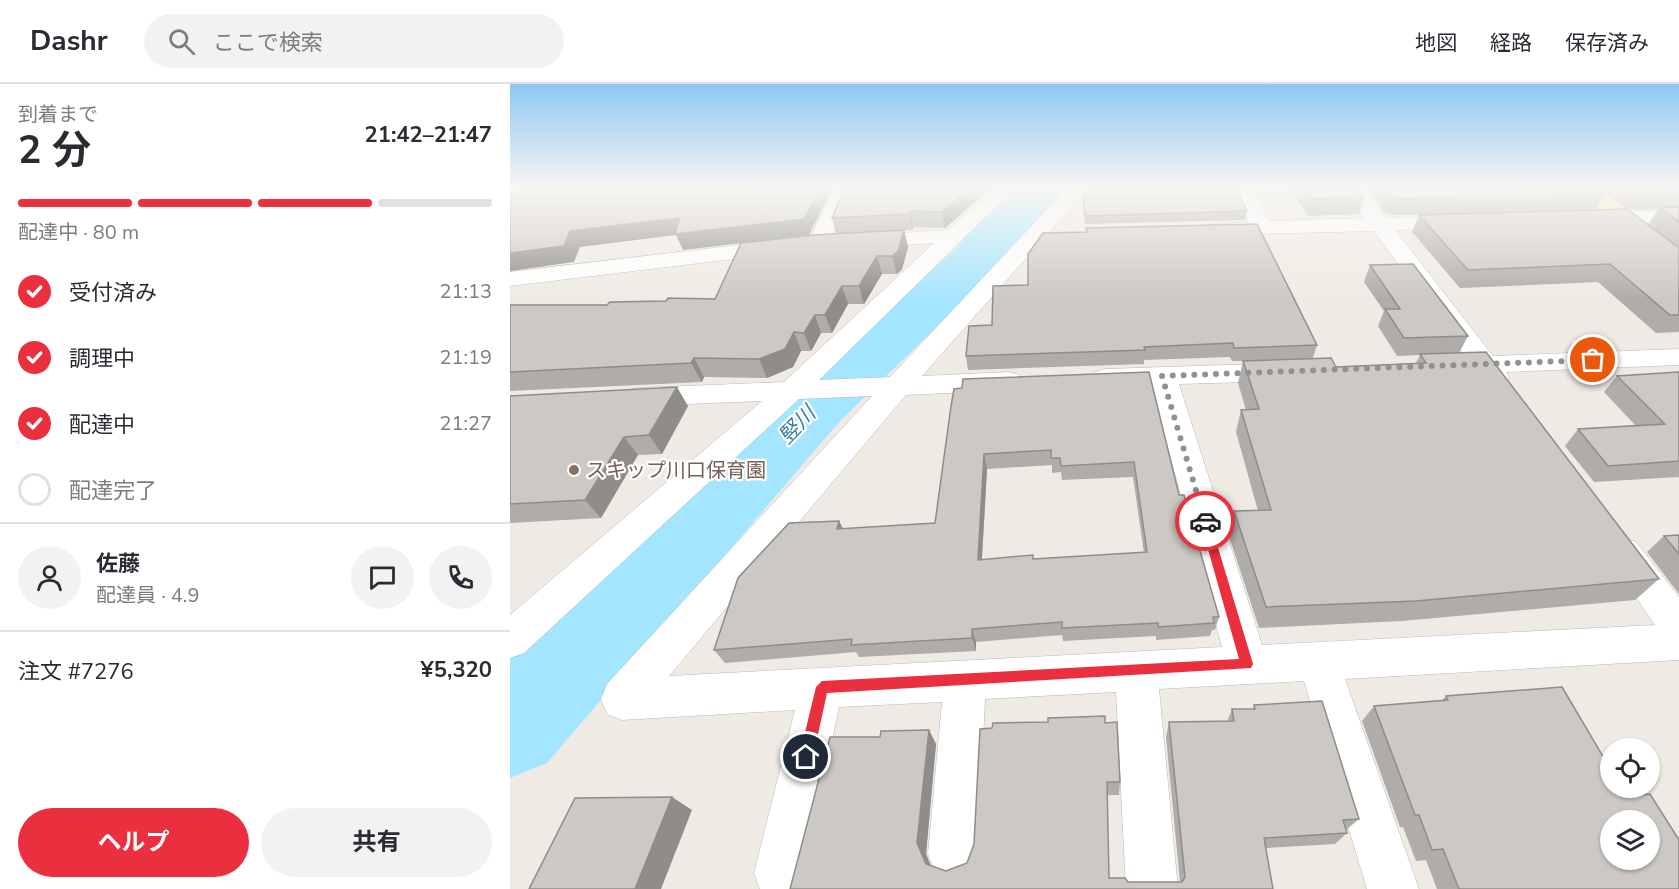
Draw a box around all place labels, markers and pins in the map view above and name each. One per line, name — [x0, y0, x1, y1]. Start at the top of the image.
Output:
pin — [1567, 334, 1618, 385]
place label: スキップ川口保育園 — [586, 457, 766, 484]
marker: スキップ川口保育園 — [567, 463, 581, 477]
pin — [780, 731, 831, 782]

